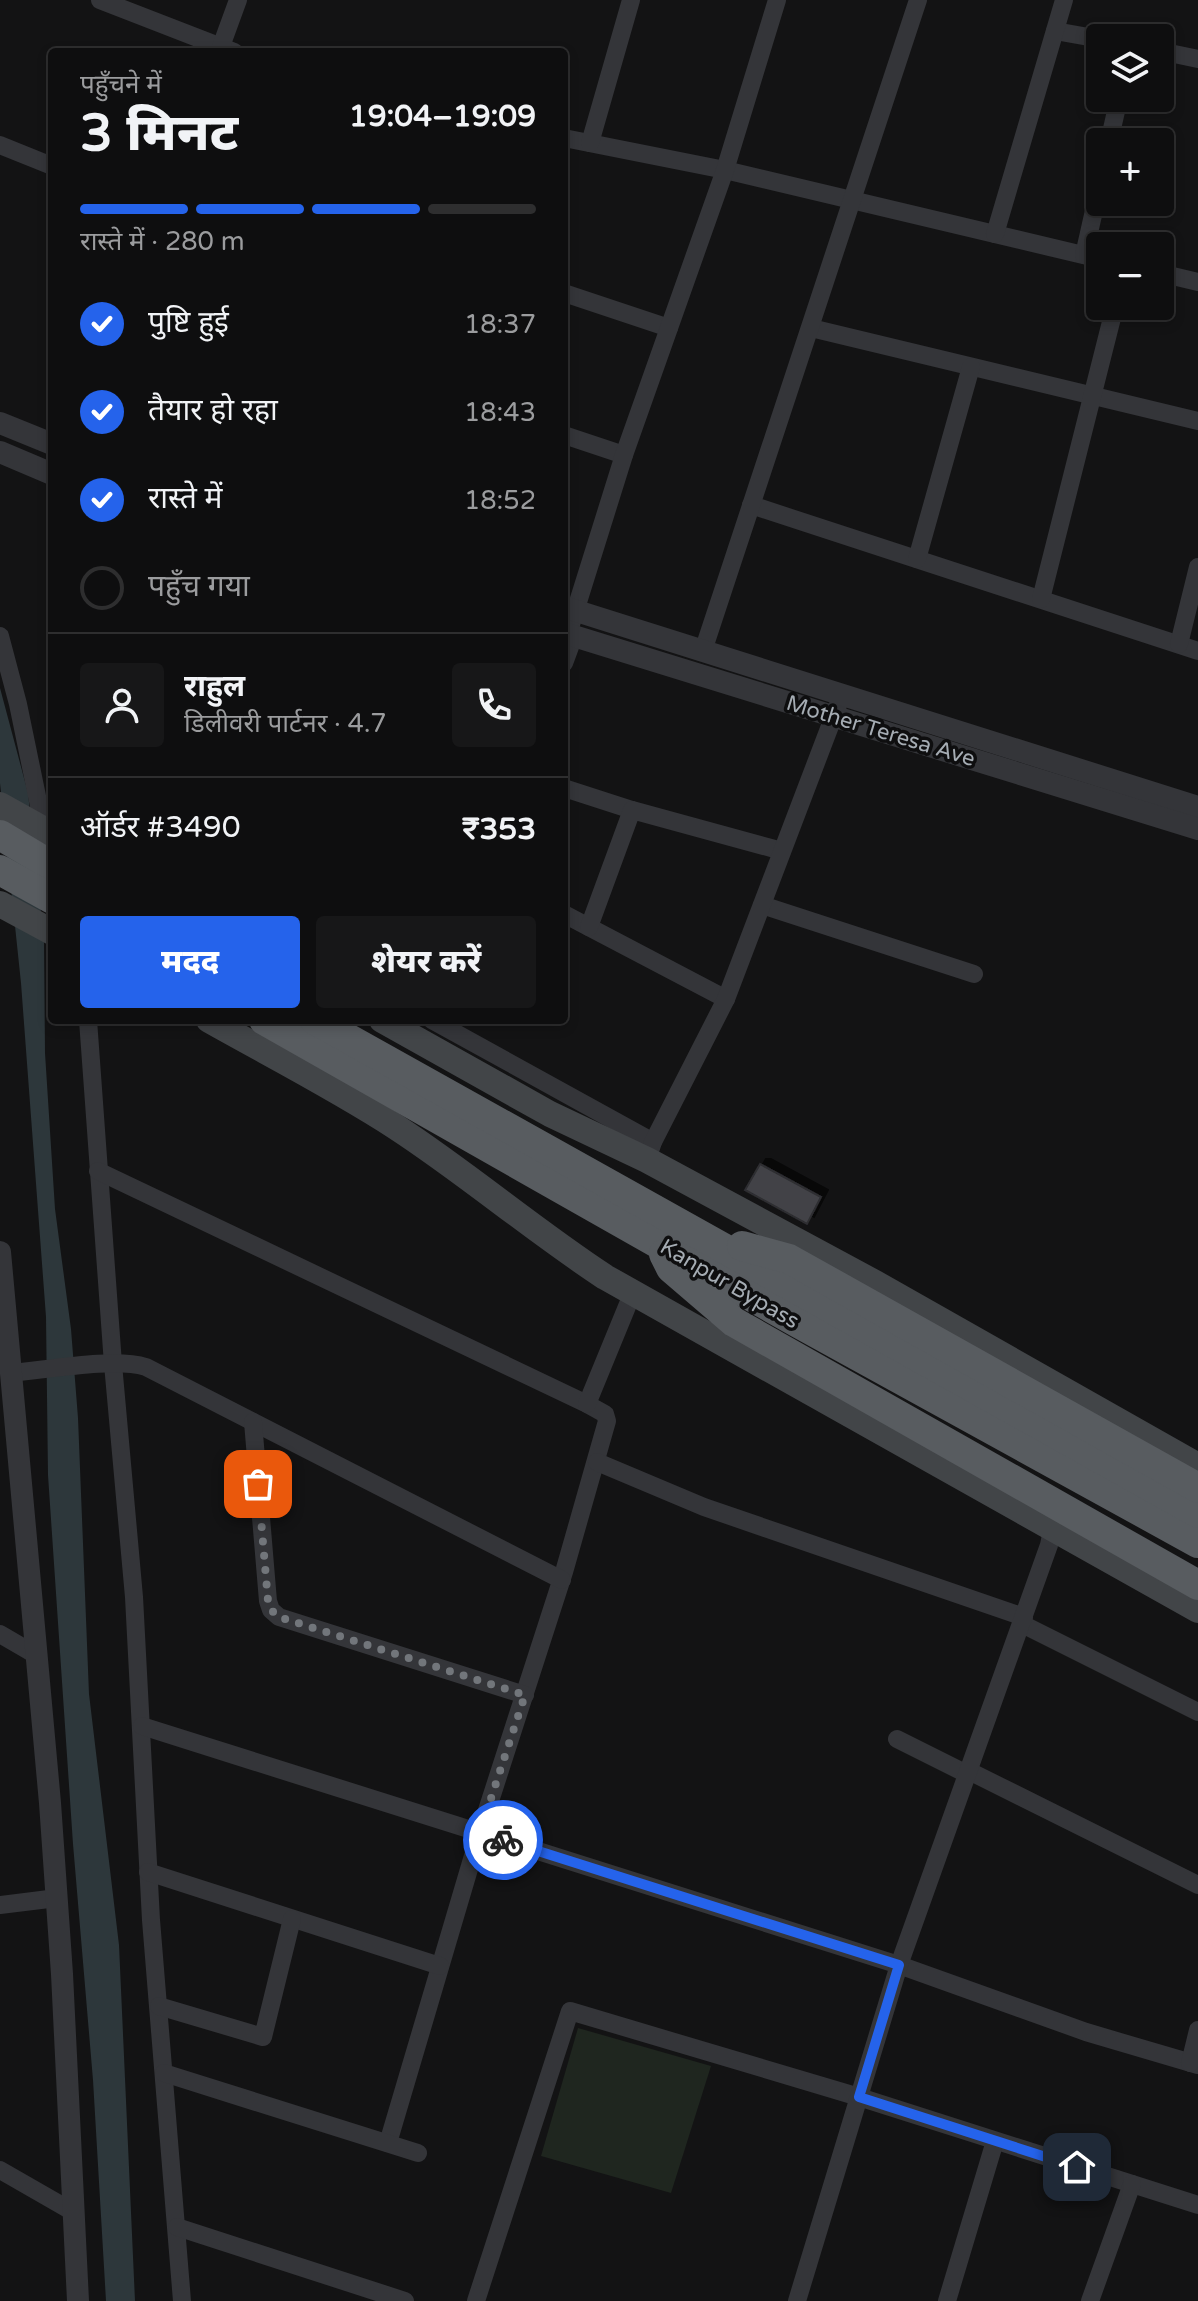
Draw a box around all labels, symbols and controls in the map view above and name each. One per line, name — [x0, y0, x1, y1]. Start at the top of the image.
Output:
map controls — [1086, 24, 1174, 320]
button: layers — [1086, 24, 1174, 112]
text: पहुँचने में — [80, 69, 162, 100]
text: 19:04–19:09 — [349, 98, 536, 135]
text: 3 मिनट — [80, 102, 238, 165]
button: + — [1086, 128, 1174, 216]
text: रास्ते में · 280 m — [80, 226, 245, 257]
button: − — [1086, 232, 1174, 320]
icon: check — [80, 302, 124, 346]
text: पुष्टि हुई — [148, 304, 229, 341]
text: 18:37 — [464, 309, 536, 340]
icon: check — [80, 390, 124, 434]
text: तैयार हो रहा — [148, 392, 278, 429]
text: 18:43 — [464, 397, 536, 428]
icon: check — [80, 478, 124, 522]
text: रास्ते में — [148, 480, 223, 517]
text: 18:52 — [464, 485, 536, 516]
text: पहुँच गया — [148, 568, 250, 605]
button: person — [80, 663, 164, 747]
button: phone — [452, 663, 536, 747]
text: राहुल — [184, 668, 245, 705]
street label: Mother Teresa Ave — [783, 690, 978, 772]
text: डिलीवरी पार्टनर · 4.7 — [184, 708, 387, 739]
text: ऑर्डर #3490 — [80, 809, 241, 846]
text: ₹353 — [462, 811, 536, 848]
button: मदद — [80, 916, 300, 1008]
button: शेयर करें — [316, 916, 536, 1008]
street label: Kanpur Bypass — [655, 1234, 804, 1334]
pin — [224, 1450, 292, 1518]
icon: bag — [236, 1462, 280, 1506]
courier — [463, 1800, 543, 1880]
icon: bike — [481, 1818, 525, 1862]
pin — [1043, 2133, 1111, 2201]
icon: home — [1055, 2145, 1099, 2189]

